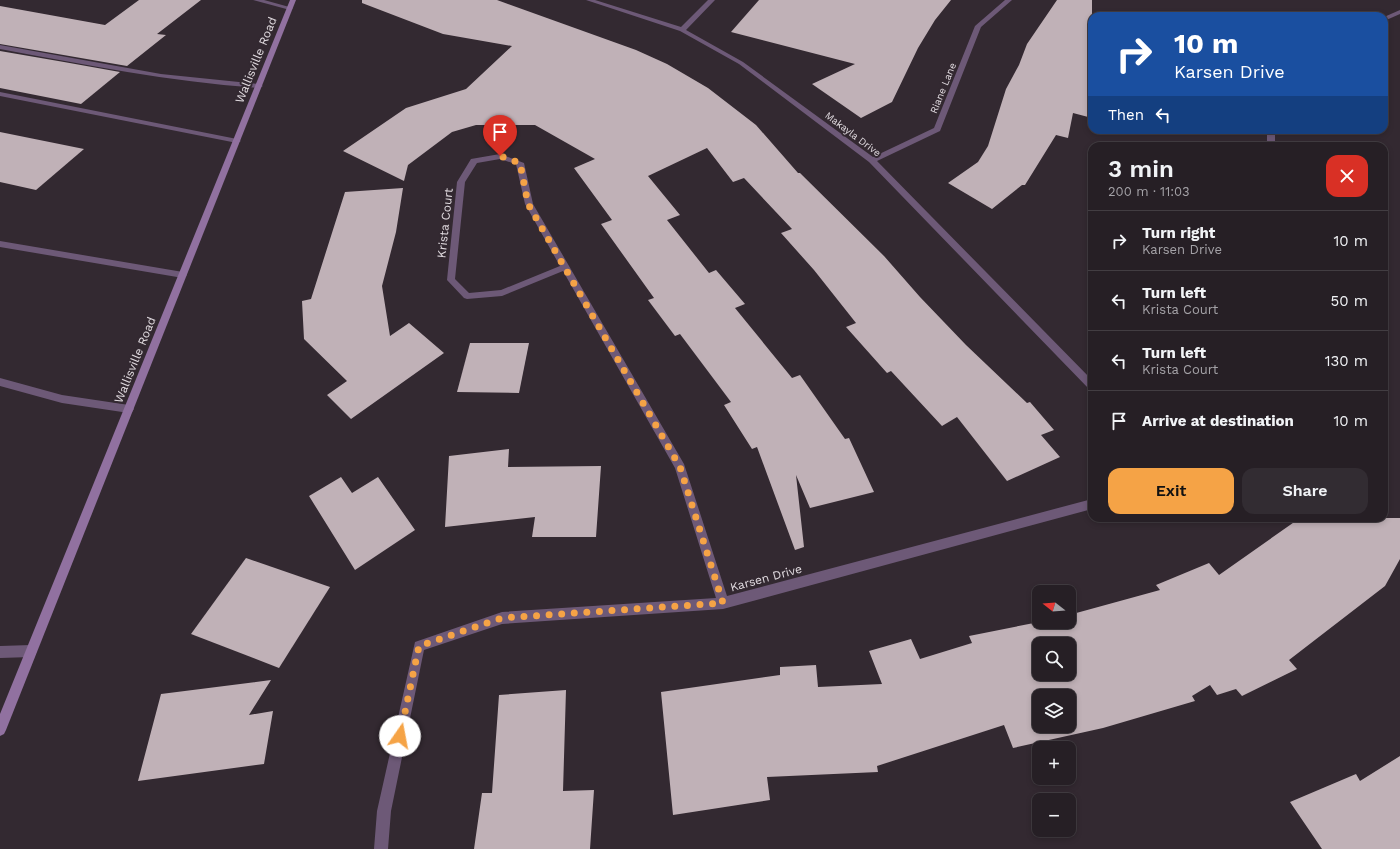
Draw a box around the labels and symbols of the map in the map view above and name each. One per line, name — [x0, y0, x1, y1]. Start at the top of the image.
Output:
street label: Wallisville Road — [232, 15, 280, 105]
street label: Riane Lane — [928, 61, 958, 115]
street label: Makayla Drive — [823, 109, 883, 159]
pin — [483, 115, 517, 156]
street label: Krista Court — [434, 187, 456, 259]
street label: Wallisville Road — [111, 315, 159, 405]
street label: Karsen Drive — [729, 562, 803, 594]
north arrow — [1032, 585, 1076, 629]
position arrow — [379, 715, 421, 757]

